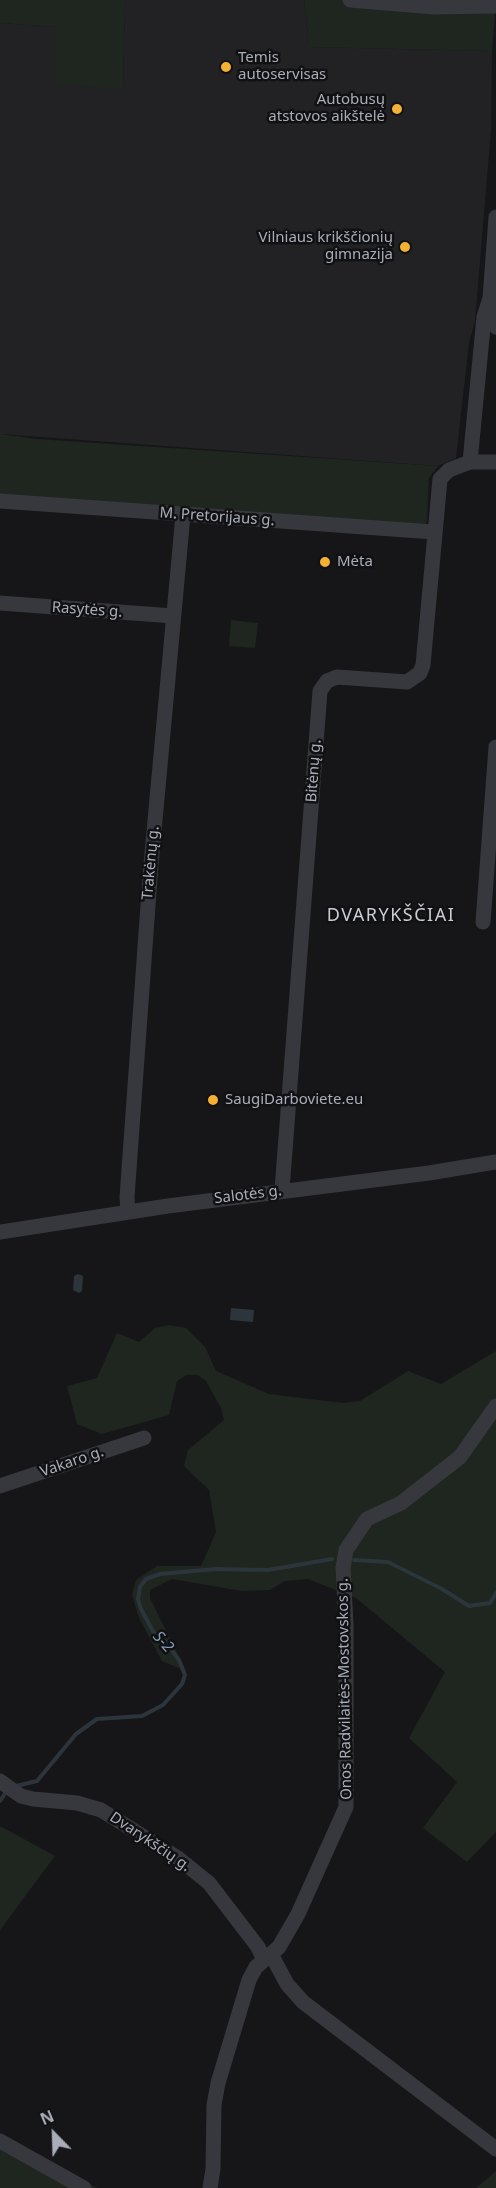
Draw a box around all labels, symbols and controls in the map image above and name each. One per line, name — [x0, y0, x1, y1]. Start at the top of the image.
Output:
place label: Temis autoservisas — [238, 49, 326, 84]
marker: Temis autoservisas — [219, 60, 233, 74]
place label: Autobusų atstovos aikštelė — [268, 91, 385, 126]
marker: Autobusų atstovos aikštelė — [390, 102, 404, 116]
place label: Vilniaus krikščionių gimnazija — [259, 229, 393, 264]
marker: Vilniaus krikščionių gimnazija — [398, 240, 412, 254]
street label: M. Pretorijaus g. — [159, 504, 275, 530]
place label: Mėta — [337, 553, 373, 571]
marker: Mėta — [318, 555, 332, 569]
street label: Rasytės g. — [51, 599, 123, 621]
street label: Bitėnų g. — [303, 739, 325, 803]
street label: Trakėnų g. — [139, 825, 163, 901]
district label: DVARYKŠČIAI — [327, 905, 455, 927]
place label: SaugiDarboviete.eu — [225, 1091, 363, 1109]
marker: SaugiDarboviete.eu — [206, 1093, 220, 1107]
street label: Salotės g. — [213, 1182, 283, 1208]
street label: Vakaro g. — [38, 1443, 106, 1481]
street label: Onos Radvilaitės-Mostovskos g. — [334, 1578, 356, 1800]
water label: S-2 — [149, 1627, 177, 1657]
street label: Dvarykščių g. — [106, 1808, 194, 1876]
north arrow — [24, 2104, 84, 2164]
text: N — [37, 2105, 57, 2130]

